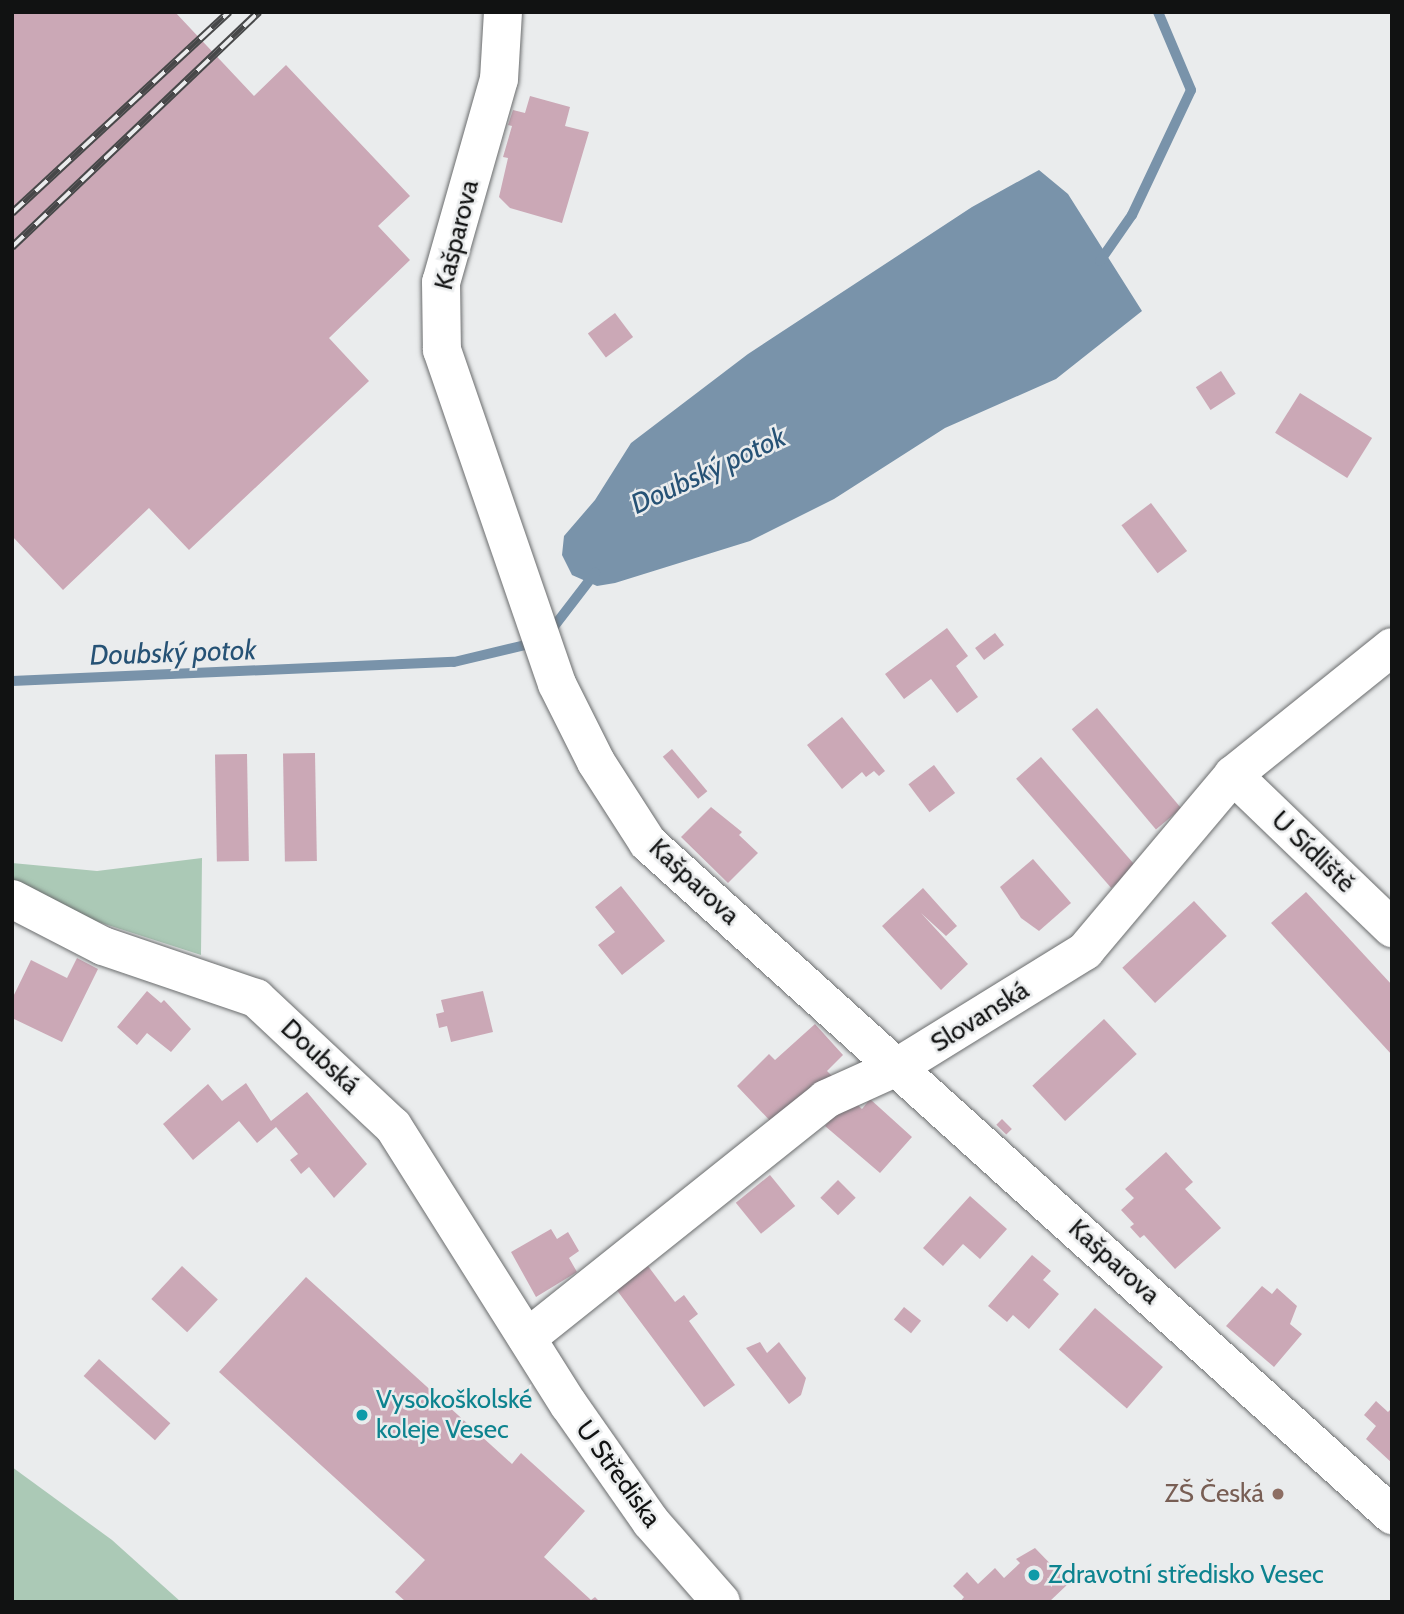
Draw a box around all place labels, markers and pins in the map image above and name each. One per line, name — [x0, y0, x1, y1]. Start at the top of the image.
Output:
place label: Vysokoškolské koleje Vesec — [376, 1384, 532, 1446]
marker: Vysokoškolské koleje Vesec — [354, 1407, 370, 1423]
place label: ZŠ Česká — [1165, 1478, 1264, 1510]
marker: ZŠ Česká — [1270, 1486, 1286, 1502]
place label: Zdravotní středisko Vesec — [1048, 1559, 1324, 1591]
marker: Zdravotní středisko Vesec — [1026, 1567, 1042, 1583]

